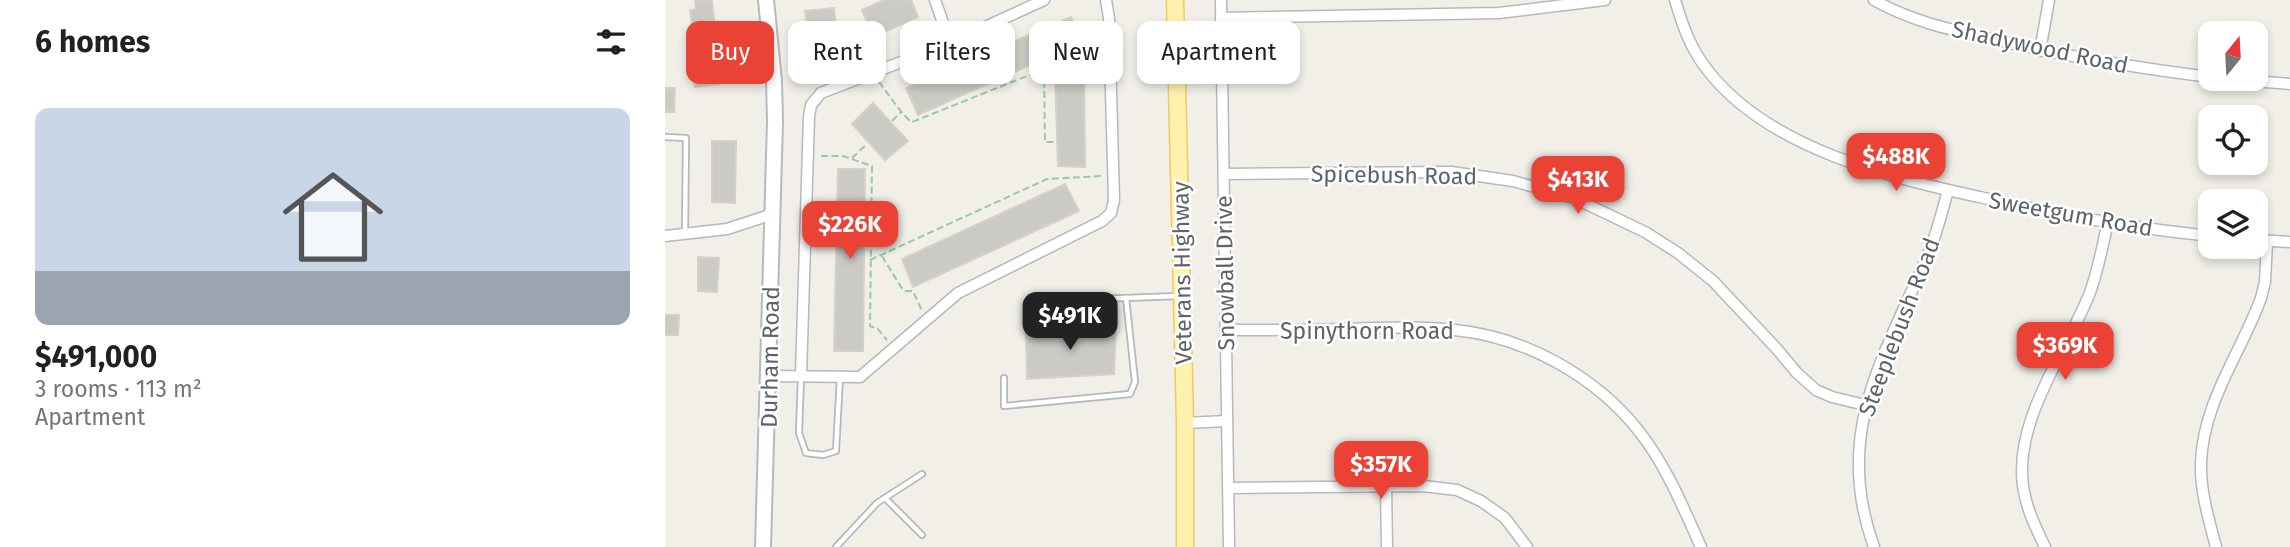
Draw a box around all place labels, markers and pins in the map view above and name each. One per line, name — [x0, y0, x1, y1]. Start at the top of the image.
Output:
pin: $488K — [1847, 134, 1945, 193]
pin: $413K — [1529, 156, 1627, 216]
pin: $226K — [801, 202, 899, 261]
pin: $491K — [1021, 292, 1119, 352]
pin: $369K — [2016, 322, 2114, 382]
pin: $357K — [1332, 442, 1430, 501]

